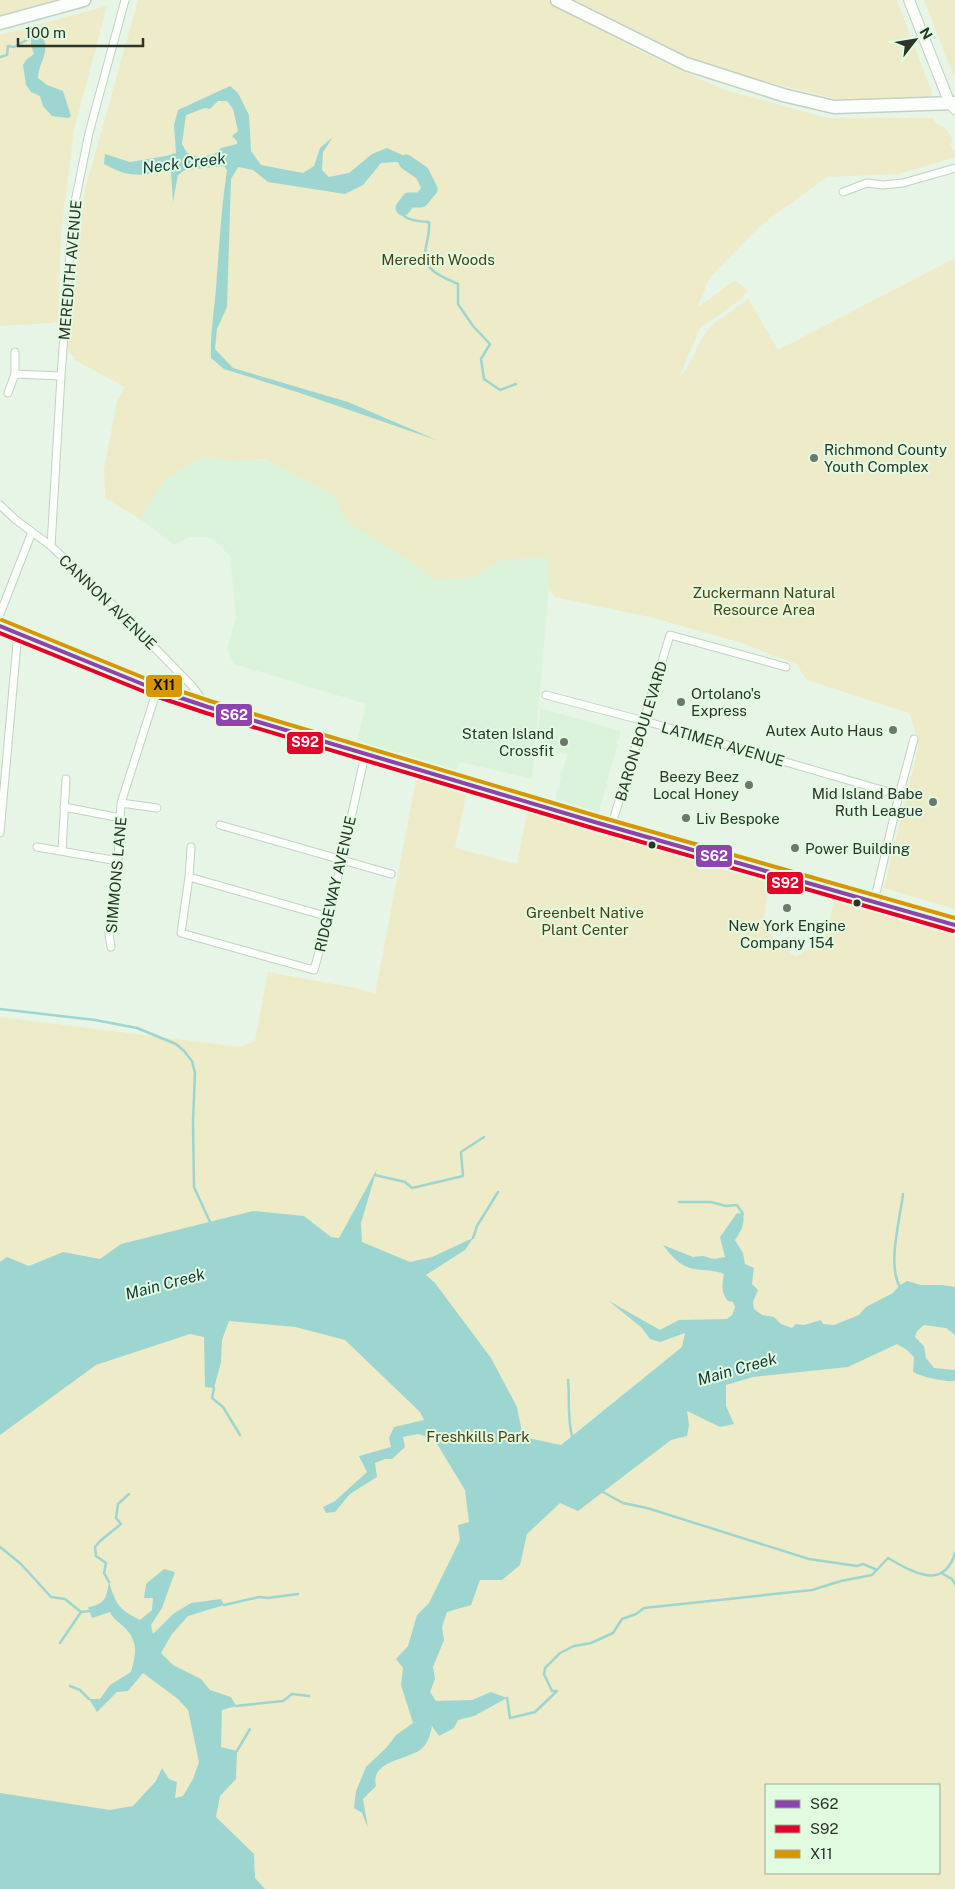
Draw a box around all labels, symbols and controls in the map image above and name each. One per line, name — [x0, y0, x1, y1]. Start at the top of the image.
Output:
scale bar — [18, 15, 142, 47]
north arrow — [890, 15, 940, 65]
text: 100 m — [25, 24, 66, 41]
text: N — [916, 24, 936, 42]
water label: Neck Creek — [141, 148, 227, 178]
street label: MEREDITH AVENUE — [55, 199, 85, 341]
park label: Meredith Woods — [381, 251, 495, 268]
place label: Richmond County Youth Complex — [824, 441, 947, 475]
marker: Richmond County Youth Complex — [808, 452, 820, 464]
street label: CANNON AVENUE — [56, 551, 160, 653]
park label: Zuckermann Natural Resource Area — [692, 584, 836, 618]
street label: BARON BOULEVARD — [612, 659, 670, 803]
line badge: X11 — [145, 674, 183, 698]
text: X11 — [153, 677, 175, 693]
place label: Ortolano's Express — [691, 685, 761, 719]
marker: Ortolano's Express — [675, 696, 687, 708]
line badge: S62 — [215, 703, 253, 727]
text: S62 — [220, 707, 248, 723]
street label: LATIMER AVENUE — [659, 718, 787, 770]
place label: Autex Auto Haus — [765, 722, 883, 739]
marker: Autex Auto Haus — [887, 724, 899, 736]
place label: Staten Island Crossfit — [462, 725, 554, 759]
line badge: S92 — [286, 731, 324, 755]
text: S92 — [291, 734, 319, 750]
marker: Staten Island Crossfit — [558, 736, 570, 748]
place label: Beezy Beez Local Honey — [653, 768, 739, 802]
marker: Beezy Beez Local Honey — [743, 779, 755, 791]
place label: Mid Island Babe Ruth League — [812, 785, 923, 819]
marker: Mid Island Babe Ruth League — [927, 796, 939, 808]
place label: Liv Bespoke — [696, 810, 780, 827]
marker: Liv Bespoke — [680, 812, 692, 824]
street label: RIDGEWAY AVENUE — [311, 814, 359, 954]
street label: SIMMONS LANE — [102, 816, 130, 934]
unlabelled marker — [647, 840, 657, 850]
place label: Power Building — [805, 840, 910, 857]
marker: Power Building — [789, 842, 801, 854]
line badge: S62 — [695, 844, 733, 868]
text: S62 — [700, 848, 728, 864]
line badge: S92 — [766, 871, 804, 895]
text: S92 — [771, 875, 799, 891]
unlabelled marker — [852, 898, 862, 908]
marker: New York Engine Company 154 — [781, 902, 793, 914]
park label: Greenbelt Native Plant Center — [526, 904, 644, 938]
place label: New York Engine Company 154 — [728, 917, 846, 951]
water label: Main Creek — [123, 1264, 207, 1304]
water label: Main Creek — [695, 1349, 779, 1389]
park label: Freshkills Park — [426, 1428, 530, 1445]
legend — [765, 1784, 940, 1874]
text: S62 — [810, 1795, 838, 1812]
text: S92 — [810, 1820, 838, 1837]
text: X11 — [810, 1845, 833, 1862]

